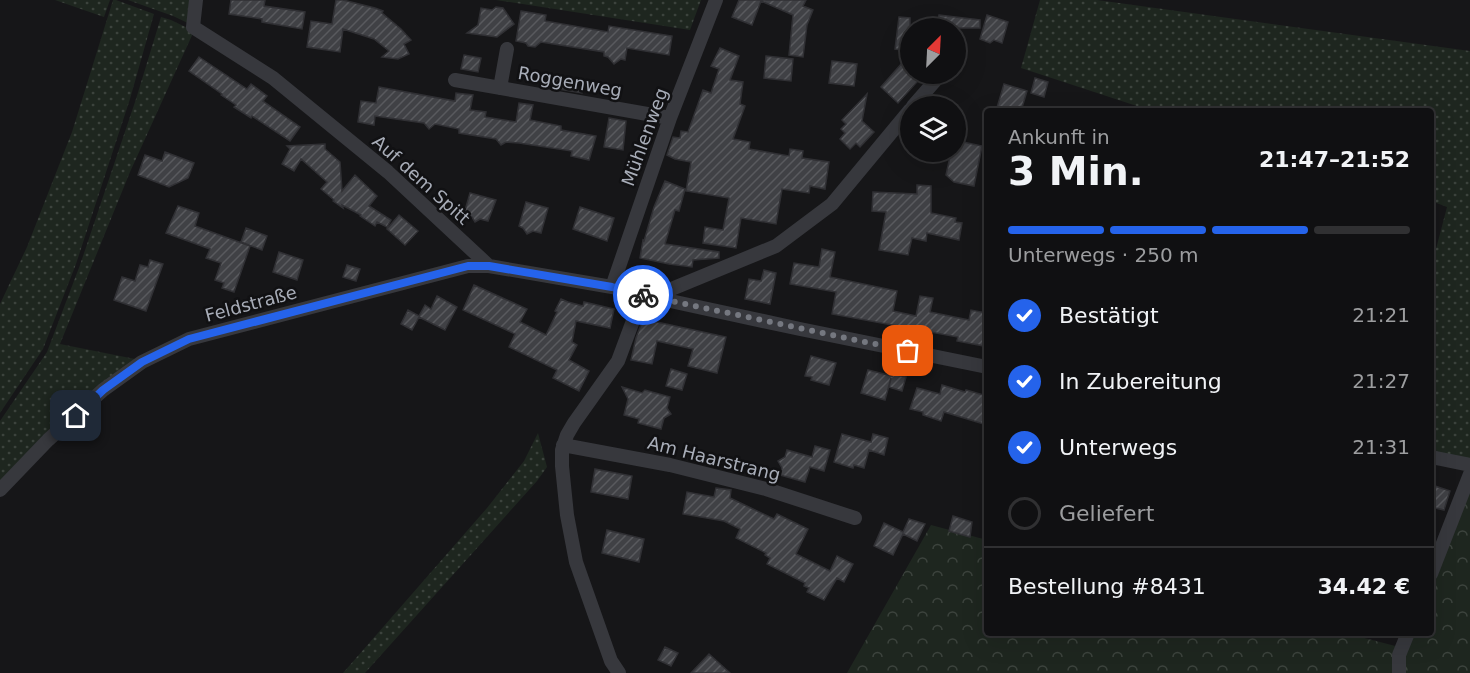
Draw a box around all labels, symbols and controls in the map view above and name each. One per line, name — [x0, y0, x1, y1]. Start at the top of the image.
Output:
north arrow — [900, 18, 966, 84]
map controls — [900, 18, 966, 162]
street label: Roggenweg — [516, 62, 624, 101]
street label: Mühlenweg — [617, 85, 672, 189]
button: layers — [900, 96, 966, 162]
text: Ankunft in — [1008, 125, 1110, 149]
street label: Auf dem Spitt — [368, 131, 474, 229]
text: 21:47–21:52 — [1259, 147, 1410, 172]
text: 3 Min. — [1008, 149, 1143, 194]
text: Unterwegs · 250 m — [1008, 243, 1199, 267]
courier — [613, 265, 673, 325]
icon: bike — [627, 279, 660, 312]
street label: Feldstraße — [203, 281, 299, 326]
icon: check — [1008, 299, 1041, 332]
text: Bestätigt — [1059, 303, 1159, 328]
text: 21:21 — [1352, 303, 1410, 327]
pin — [882, 325, 933, 376]
icon: bag — [891, 334, 924, 367]
icon: check — [1008, 365, 1041, 398]
text: In Zubereitung — [1059, 369, 1222, 394]
text: 21:27 — [1352, 369, 1410, 393]
pin — [50, 390, 101, 441]
icon: home — [59, 399, 92, 432]
icon: check — [1008, 431, 1041, 464]
street label: Am Haarstrang — [645, 432, 783, 485]
text: Unterwegs — [1059, 435, 1177, 460]
text: 21:31 — [1352, 435, 1410, 459]
text: Geliefert — [1059, 501, 1154, 526]
text: Bestellung #8431 — [1008, 574, 1206, 599]
text: 34.42 € — [1317, 574, 1410, 599]

